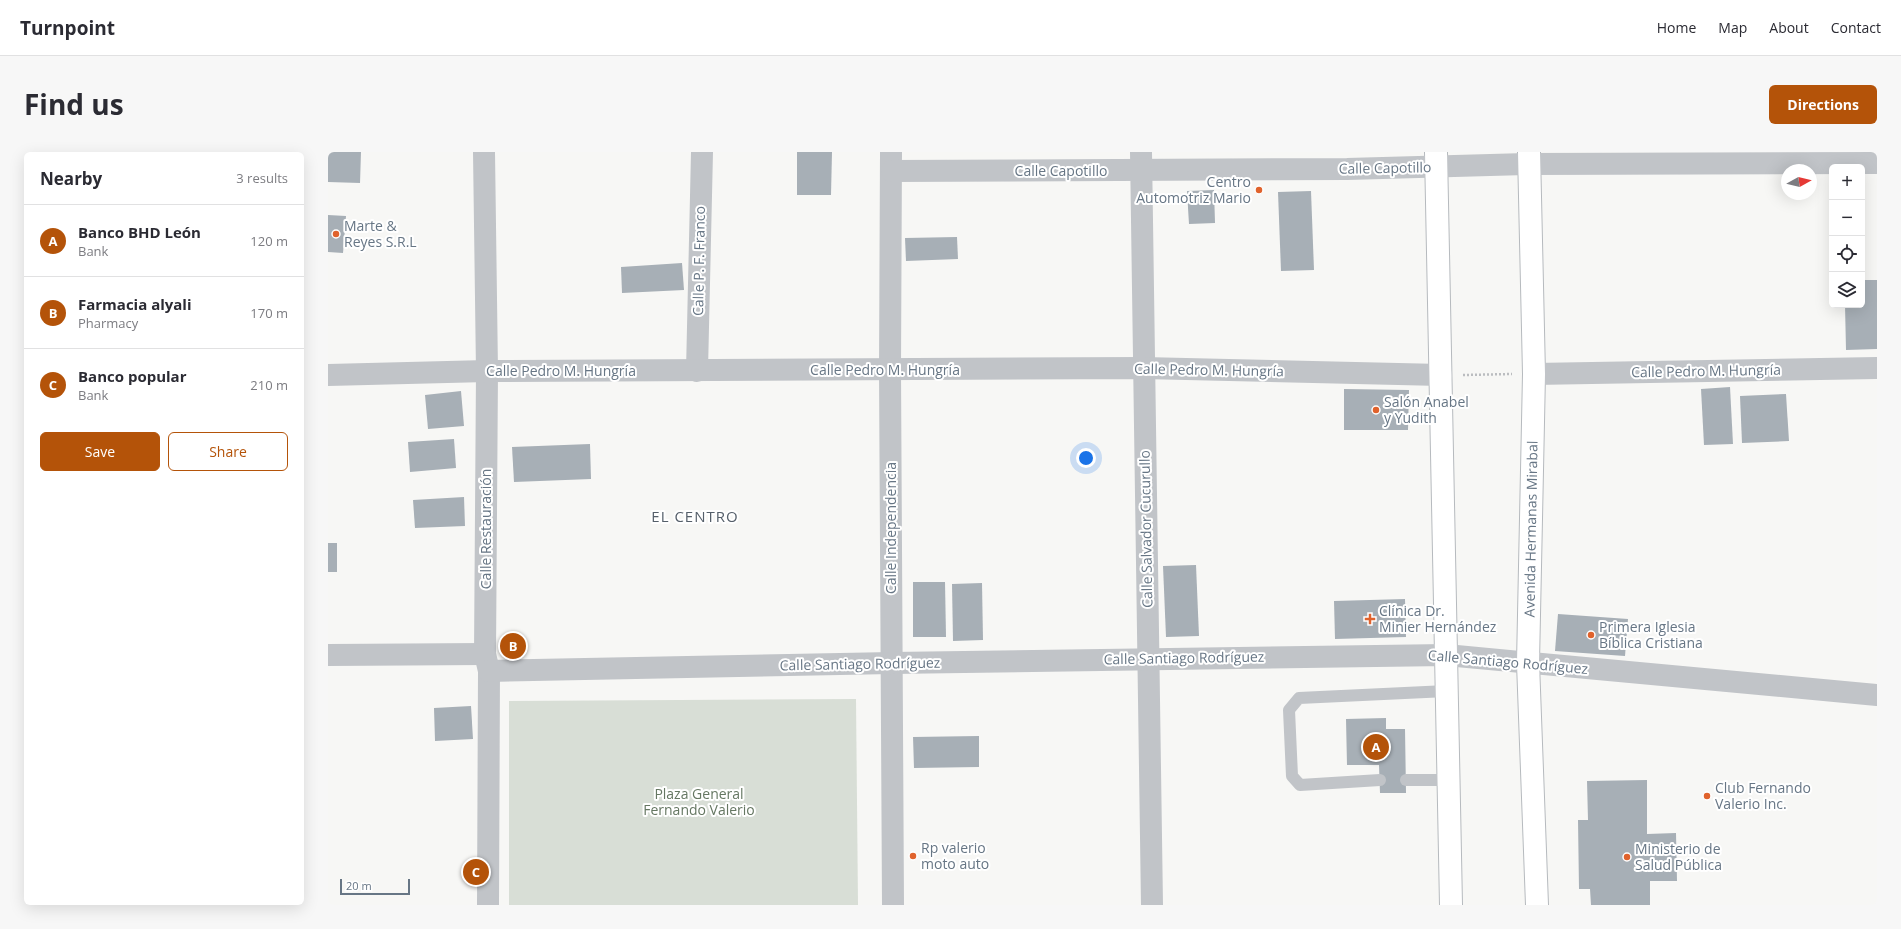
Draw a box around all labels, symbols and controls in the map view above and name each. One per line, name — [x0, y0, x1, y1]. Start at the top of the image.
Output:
text: Turnpoint — [20, 15, 115, 41]
text: Home — [1657, 18, 1696, 37]
text: Map — [1718, 18, 1747, 37]
text: About — [1769, 18, 1809, 37]
text: Contact — [1831, 18, 1881, 37]
text: Find us — [24, 85, 124, 123]
button: Directions — [1769, 85, 1877, 124]
street label: Calle Capotillo — [1338, 157, 1432, 178]
street label: Calle Capotillo — [1015, 161, 1107, 180]
north arrow — [1781, 164, 1817, 200]
map controls — [1829, 164, 1865, 308]
button: + — [1829, 164, 1865, 200]
text: Nearby — [40, 167, 102, 190]
text: 3 results — [236, 169, 288, 187]
place label: Centro Automotriz Mario — [1136, 172, 1251, 207]
marker: Centro Automotriz Mario — [1254, 185, 1264, 195]
button: − — [1829, 200, 1865, 236]
street label: Calle P. F. Franco — [688, 206, 709, 316]
place label: Marte & Reyes S.R.L — [344, 216, 417, 251]
text: Banco BHD León — [78, 222, 201, 242]
marker: Marte & Reyes S.R.L — [331, 229, 341, 239]
text: A — [49, 232, 57, 250]
text: 120 m — [250, 232, 288, 250]
button: locate — [1829, 236, 1865, 272]
text: Bank — [78, 242, 108, 260]
button: layers — [1829, 272, 1865, 308]
text: Farmacia alyali — [78, 294, 192, 314]
text: B — [49, 304, 57, 322]
text: 170 m — [250, 304, 288, 322]
text: Pharmacy — [78, 314, 138, 332]
street label: Calle Pedro M. Hungría — [1134, 359, 1284, 380]
street label: Calle Pedro M. Hungría — [810, 360, 960, 379]
street label: Calle Pedro M. Hungría — [1631, 360, 1781, 381]
street label: Calle Pedro M. Hungría — [486, 361, 636, 380]
text: Banco popular — [78, 366, 186, 386]
text: C — [49, 376, 57, 394]
text: 210 m — [250, 376, 288, 394]
text: Bank — [78, 386, 108, 404]
place label: Salón Anabel y Yudith — [1384, 392, 1469, 427]
marker: Salón Anabel y Yudith — [1371, 405, 1381, 415]
button: Save — [40, 432, 160, 471]
button: Share — [168, 432, 288, 471]
street label: Avenida Hermanas Mirabal — [1519, 441, 1542, 617]
your location — [1076, 448, 1096, 468]
street label: Calle Salvador Cucurullo — [1135, 450, 1156, 608]
street label: Calle Independencia — [881, 462, 900, 594]
street label: Calle Restauración — [476, 469, 495, 589]
district label: EL CENTRO — [651, 506, 739, 526]
place label: Clínica Dr. Minier Hernández — [1379, 601, 1497, 636]
marker: Clínica Dr. Minier Hernández — [1364, 613, 1376, 625]
place label: Primera Iglesia Bíblica Cristiana — [1599, 617, 1703, 652]
marker: Primera Iglesia Bíblica Cristiana — [1586, 630, 1596, 640]
pin: B — [500, 631, 526, 661]
street label: Calle Santiago Rodríguez — [1427, 645, 1589, 678]
street label: Calle Santiago Rodríguez — [1104, 647, 1265, 668]
street label: Calle Santiago Rodríguez — [780, 653, 941, 674]
pin: A — [1363, 732, 1389, 762]
place label: Club Fernando Valerio Inc. — [1715, 778, 1811, 813]
park label: Plaza General Fernando Valerio — [643, 784, 755, 819]
marker: Club Fernando Valerio Inc. — [1702, 791, 1712, 801]
place label: Rp valerio moto auto — [921, 838, 989, 873]
place label: Ministerio de Salud Pública — [1635, 839, 1722, 874]
marker: Rp valerio moto auto — [908, 851, 918, 861]
marker: Ministerio de Salud Pública — [1622, 852, 1632, 862]
pin: C — [463, 857, 489, 887]
scale bar — [340, 877, 410, 896]
text: 20 m — [346, 878, 372, 893]

